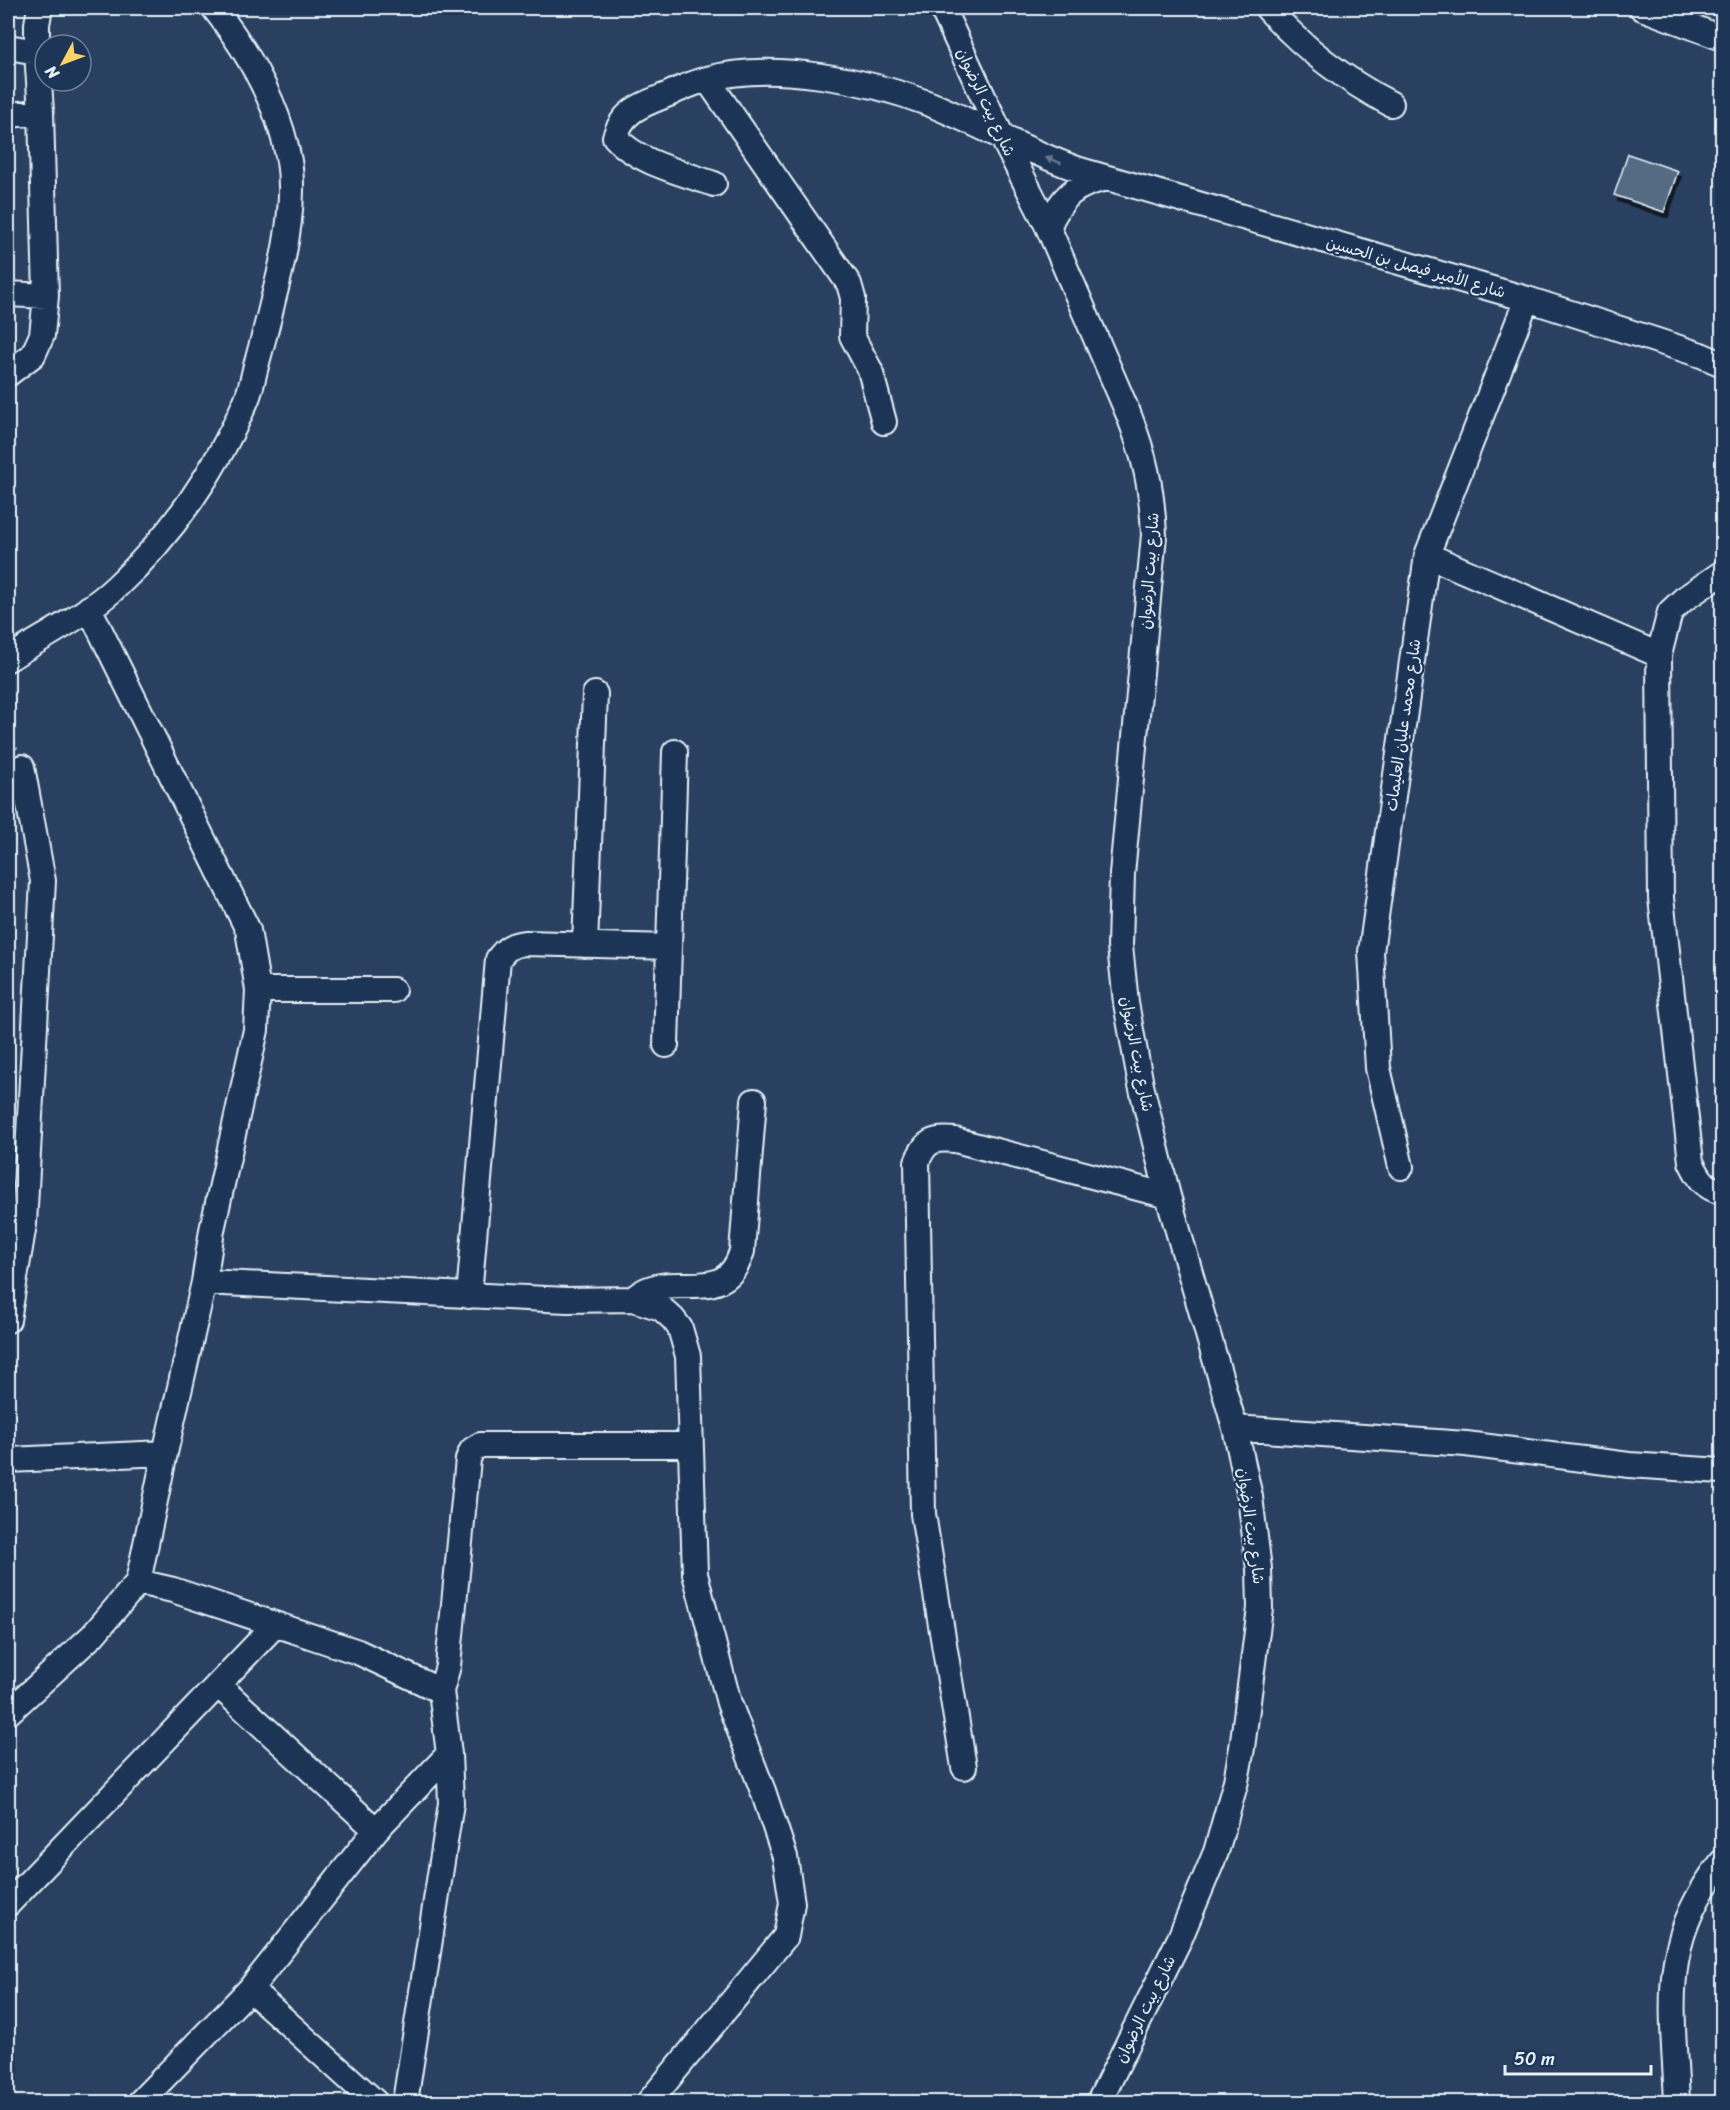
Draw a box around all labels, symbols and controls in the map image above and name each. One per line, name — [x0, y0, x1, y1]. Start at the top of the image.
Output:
north arrow — [33, 33, 93, 93]
street label: شارع بيت الرضوان — [948, 43, 1024, 161]
text: N — [37, 58, 67, 87]
one-way arrow — [1044, 155, 1062, 165]
street label: شارع الأمير فيصل بن الحسين — [1323, 227, 1509, 307]
street label: شارع بيت الرضوان — [1130, 512, 1168, 630]
street label: شارع محمد عليان العليمات — [1377, 637, 1429, 813]
street label: شارع بيت الرضوان — [1112, 994, 1162, 1114]
street label: شارع بيت الرضوان — [1228, 1466, 1274, 1586]
street label: شارع بيت الرضوان — [1106, 1950, 1184, 2068]
scale bar — [1505, 2038, 1650, 2076]
text: 50 m — [1514, 2043, 1555, 2075]

